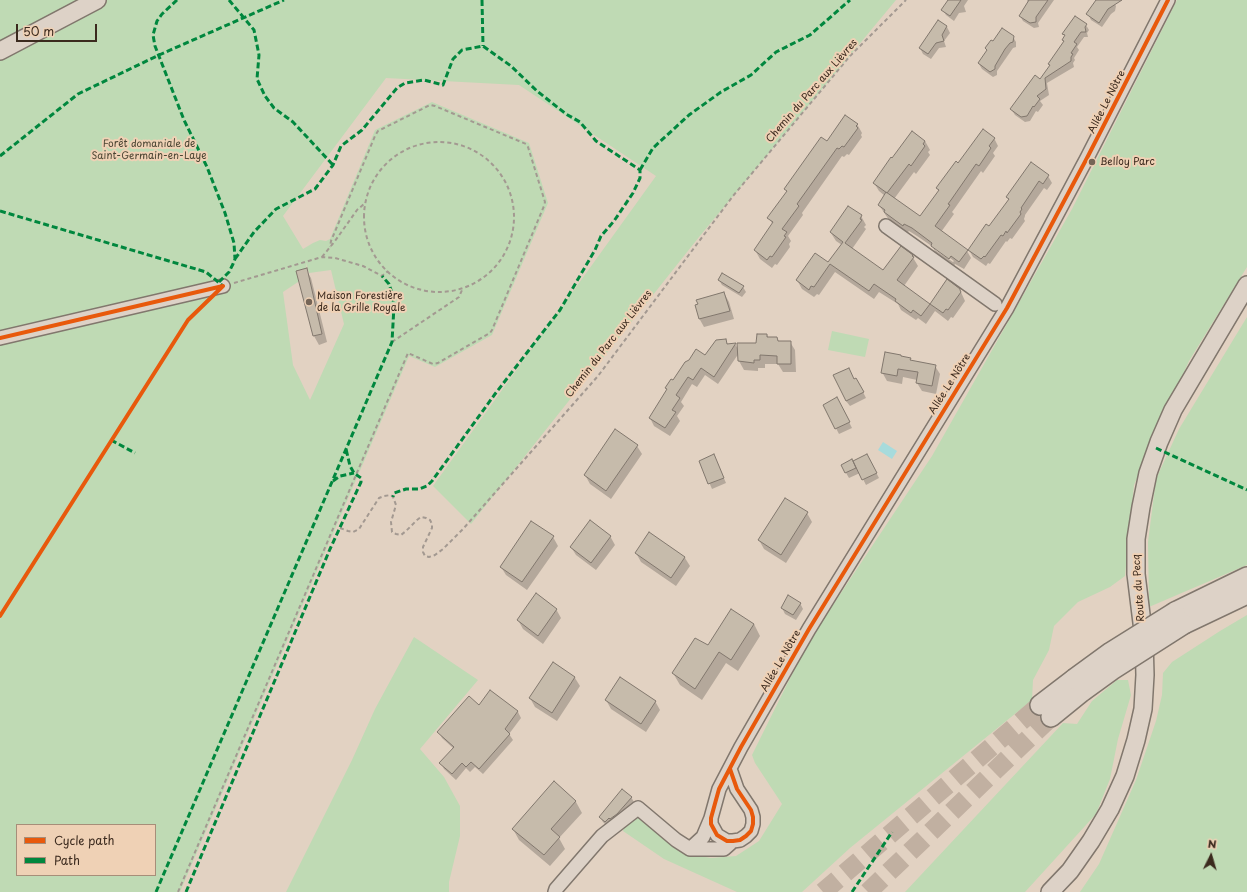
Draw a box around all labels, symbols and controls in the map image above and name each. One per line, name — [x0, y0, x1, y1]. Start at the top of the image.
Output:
scale bar — [18, 16, 99, 42]
text: 50 m — [23, 22, 54, 40]
street label: Chemin du Parc aux Lièvres — [764, 37, 860, 145]
street label: Allée Le Nôtre — [1086, 69, 1128, 135]
park label: Forêt domaniale de Saint-Germain-en-Laye — [91, 138, 207, 162]
place label: Belloy Parc — [1100, 156, 1155, 168]
marker: Belloy Parc — [1087, 157, 1097, 167]
street label: Chemin du Parc aux Lièvres — [563, 288, 655, 400]
place label: Maison Forestière de la Grille Royale — [317, 290, 406, 314]
marker: Maison Forestière de la Grille Royale — [304, 297, 314, 307]
street label: Allée Le Nôtre — [927, 352, 973, 416]
street label: Route du Pecq — [1131, 554, 1147, 622]
street label: Allée Le Nôtre — [759, 628, 803, 694]
legend — [16, 824, 156, 876]
text: Cycle path — [54, 831, 115, 849]
text: N — [1207, 835, 1217, 852]
north arrow — [1191, 836, 1231, 876]
text: Path — [54, 851, 80, 869]

